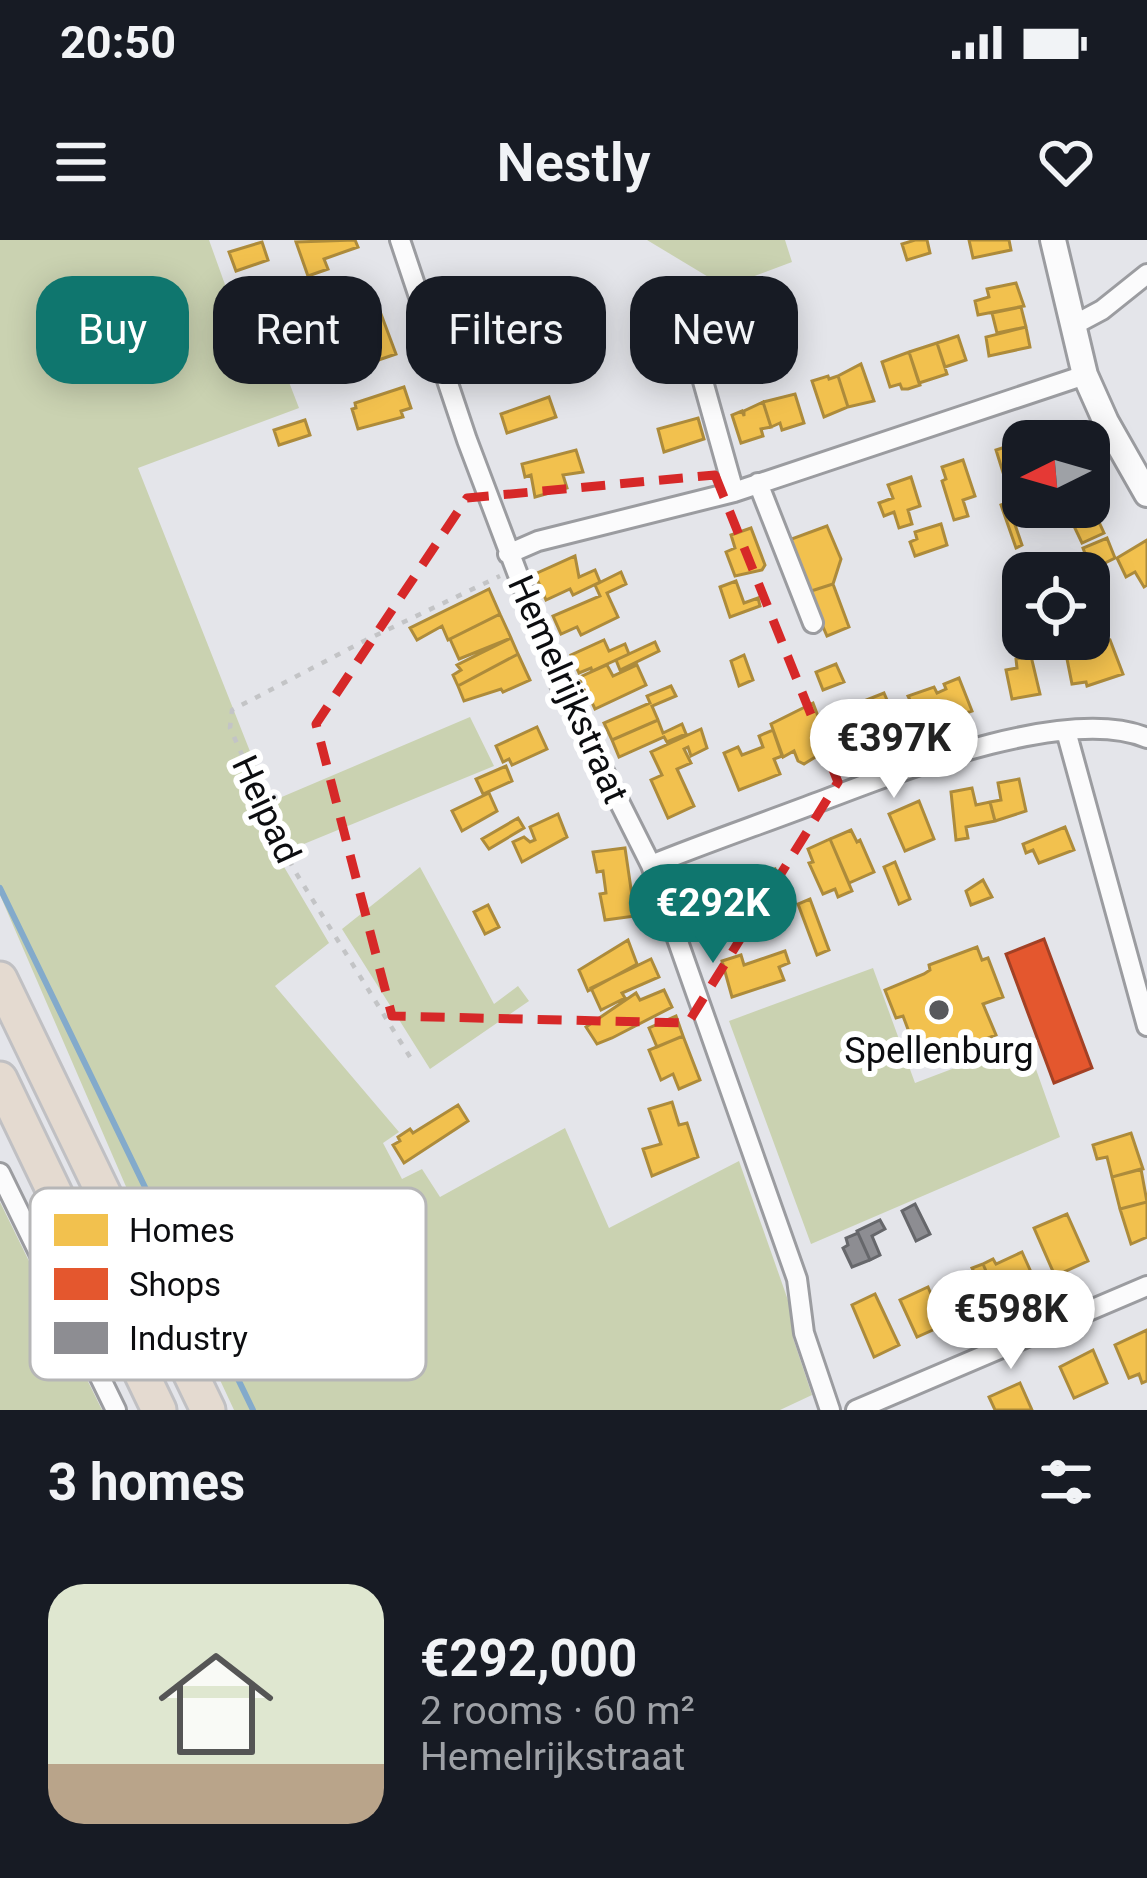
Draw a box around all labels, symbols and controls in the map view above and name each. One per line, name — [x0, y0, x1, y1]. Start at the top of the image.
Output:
text: 20:50 — [60, 16, 176, 69]
icon: menu — [48, 129, 114, 195]
icon: heart — [1033, 129, 1099, 195]
text: Nestly — [496, 131, 651, 194]
chip: Buy — [36, 276, 189, 384]
chip: Rent — [213, 276, 382, 384]
chip: Filters — [406, 276, 606, 384]
chip: New — [630, 276, 798, 384]
north arrow — [1002, 420, 1110, 528]
map controls — [1002, 420, 1110, 660]
button: locate — [1002, 552, 1110, 660]
street label: Hemelrijkstraat — [499, 569, 637, 810]
pin: €397K — [810, 699, 978, 801]
text: €397K — [837, 715, 951, 761]
street label: Heipad — [223, 749, 309, 870]
pin: €292K — [629, 864, 797, 966]
text: €292K — [656, 880, 770, 926]
marker: Spellenburg — [926, 997, 952, 1023]
place label: Spellenburg — [844, 1030, 1034, 1072]
legend — [30, 1188, 426, 1380]
text: Homes — [129, 1211, 235, 1250]
text: Shops — [129, 1265, 221, 1304]
pin: €598K — [927, 1270, 1095, 1372]
text: €598K — [954, 1286, 1068, 1332]
text: Industry — [129, 1319, 248, 1358]
icon: filters — [1033, 1449, 1099, 1515]
text: 3 homes — [48, 1453, 245, 1512]
text: €292,000 — [420, 1629, 637, 1688]
icon: home — [144, 1632, 288, 1776]
text: 2 rooms · 60 m² — [420, 1688, 695, 1734]
text: Hemelrijkstraat — [420, 1734, 685, 1780]

